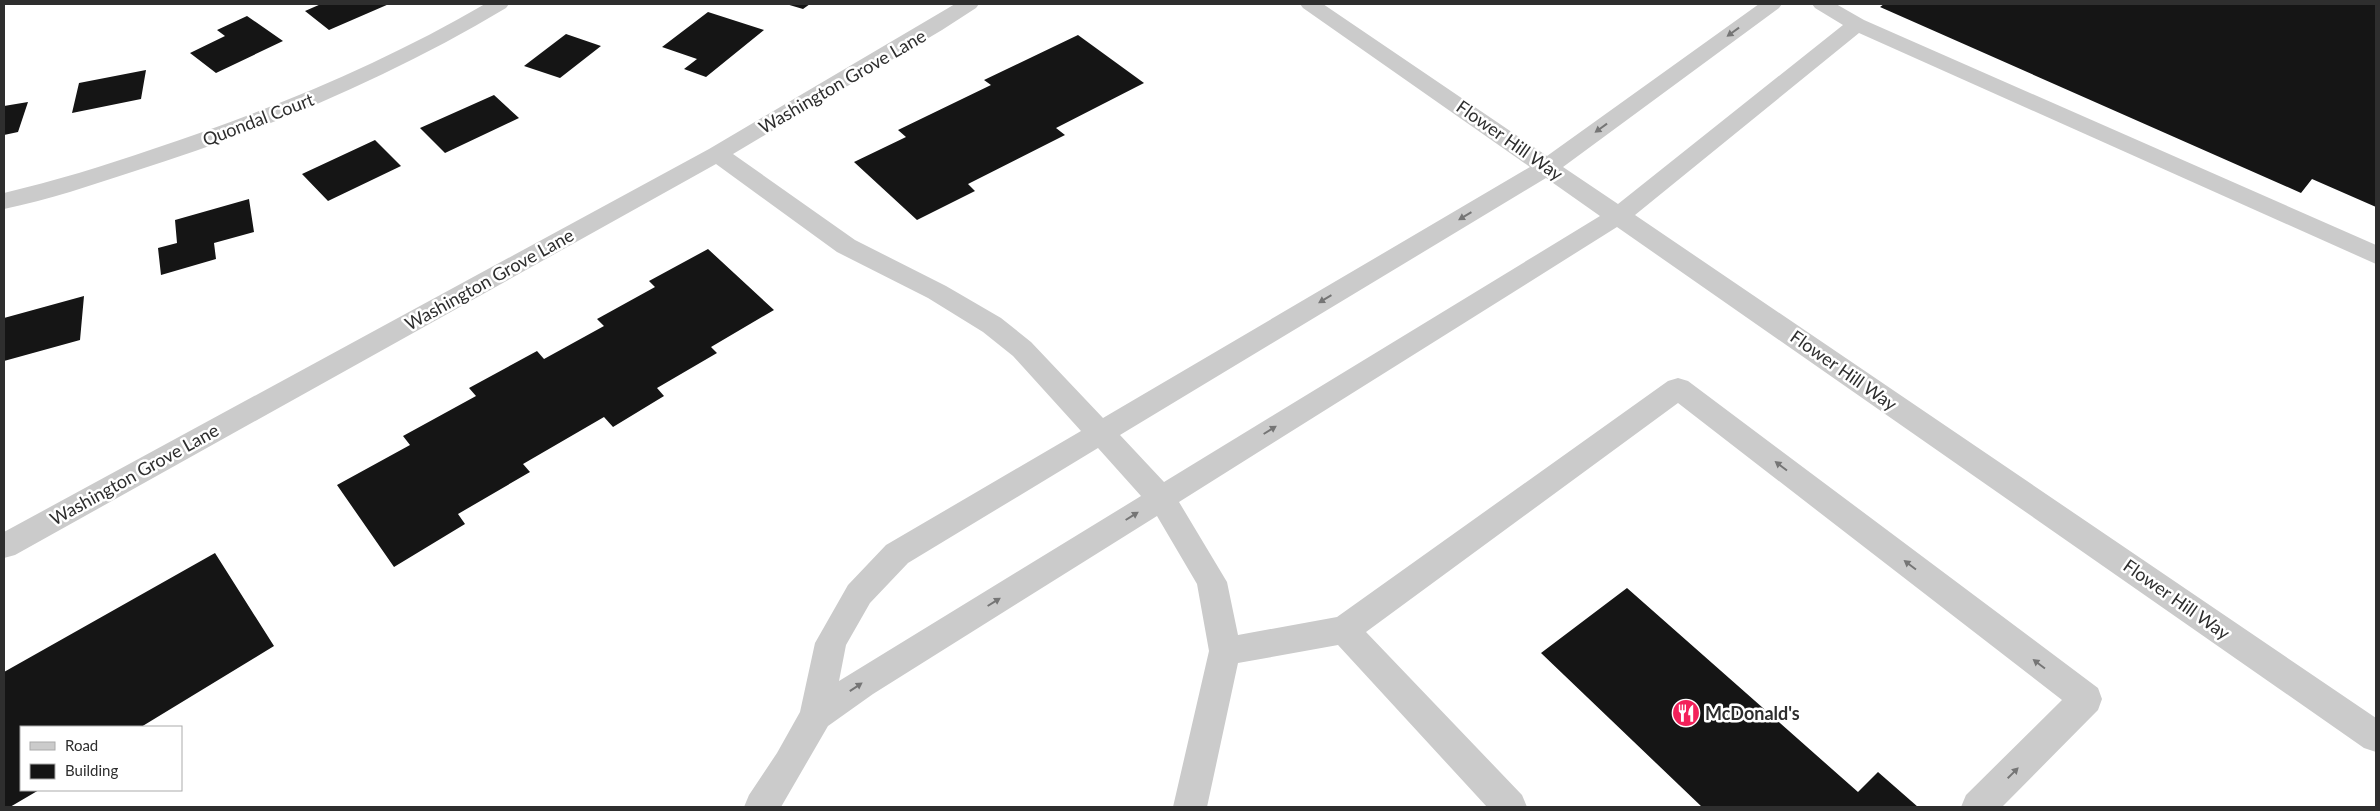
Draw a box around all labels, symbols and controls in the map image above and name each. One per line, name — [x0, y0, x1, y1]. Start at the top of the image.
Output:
street label: Washington Grove Lane — [754, 24, 930, 138]
one-way arrow — [1727, 27, 1740, 38]
street label: Quondal Court — [199, 87, 317, 150]
street label: Flower Hill Way — [1452, 95, 1568, 185]
one-way arrow — [1594, 123, 1608, 133]
one-way arrow — [1459, 212, 1472, 221]
street label: Washington Grove Lane — [401, 223, 577, 335]
one-way arrow — [1319, 295, 1332, 304]
street label: Flower Hill Way — [1786, 325, 1902, 415]
street label: Washington Grove Lane — [46, 418, 222, 530]
one-way arrow — [1264, 426, 1277, 435]
one-way arrow — [1775, 461, 1788, 472]
one-way arrow — [1126, 511, 1139, 521]
street label: Flower Hill Way — [2119, 554, 2235, 644]
one-way arrow — [1903, 560, 1917, 570]
one-way arrow — [987, 597, 1001, 606]
one-way arrow — [2033, 658, 2046, 669]
one-way arrow — [849, 683, 863, 692]
restaurant icon: McDonald's — [1671, 698, 1701, 728]
place label: McDonald's — [1705, 702, 1800, 724]
legend — [20, 726, 182, 791]
text: Road — [65, 736, 98, 754]
text: Building — [65, 761, 118, 779]
one-way arrow — [2007, 767, 2019, 779]

